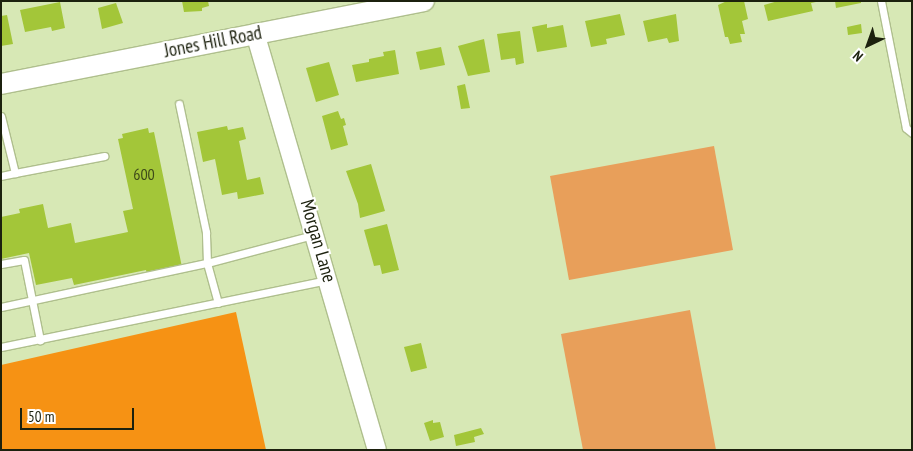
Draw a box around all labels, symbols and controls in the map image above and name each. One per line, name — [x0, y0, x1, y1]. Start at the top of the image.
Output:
north arrow — [843, 20, 893, 70]
street label: Jones Hill Road — [162, 21, 264, 63]
text: N — [849, 47, 867, 65]
house number: 600 — [133, 164, 155, 184]
street label: Morgan Lane — [295, 197, 341, 285]
scale bar — [22, 398, 136, 430]
text: 50 m — [28, 407, 54, 426]

